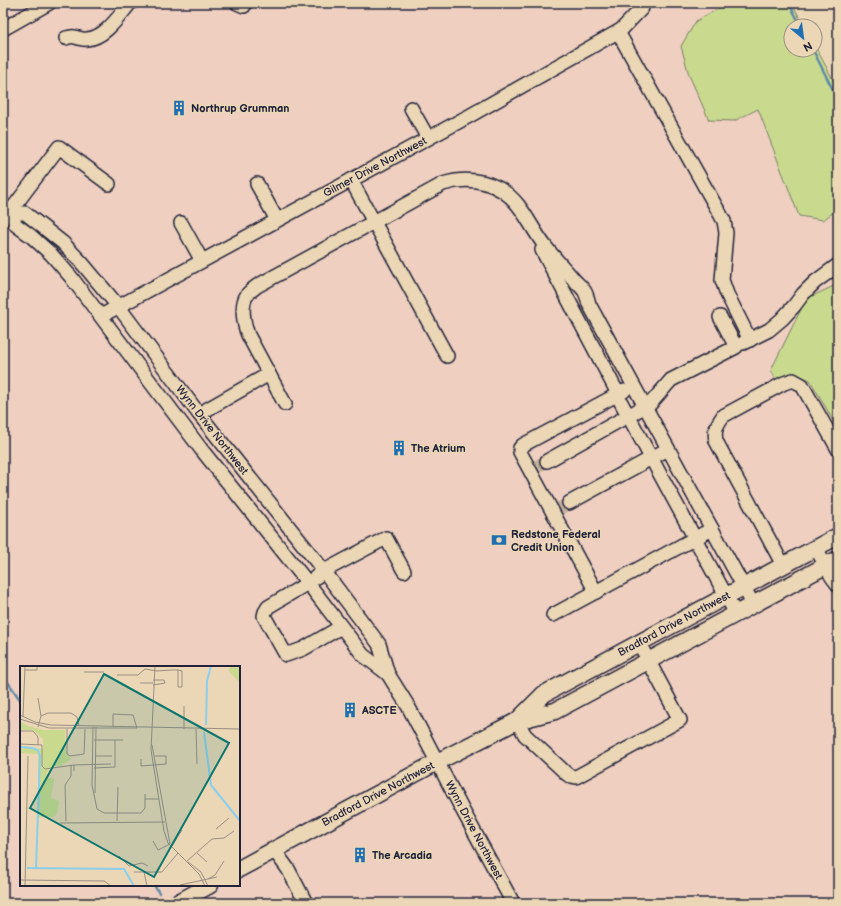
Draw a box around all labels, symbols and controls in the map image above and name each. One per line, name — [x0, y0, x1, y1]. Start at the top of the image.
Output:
north arrow — [783, 18, 823, 58]
text: N — [801, 39, 814, 54]
building icon: Northrup Grumman — [170, 99, 188, 117]
place label: Northrup Grumman — [191, 102, 289, 115]
street label: Gilmer Drive Northwest — [321, 134, 429, 200]
street label: Wynn Drive Northwest — [173, 383, 251, 478]
building icon: The Atrium — [390, 439, 408, 457]
place label: The Atrium — [411, 442, 466, 455]
place label: Redstone Federal Credit Union — [511, 528, 601, 554]
bank icon: Redstone Federal Credit Union — [490, 531, 508, 549]
street label: Bradford Drive Northwest — [616, 589, 733, 659]
inset map — [20, 666, 240, 886]
building icon: ASCTE — [341, 701, 359, 719]
place label: ASCTE — [361, 704, 397, 717]
street label: Bradford Drive Northwest — [320, 759, 437, 829]
street label: Wynn Drive Northwest — [443, 779, 506, 882]
building icon: The Arcadia — [351, 846, 369, 864]
place label: The Arcadia — [372, 849, 432, 862]

